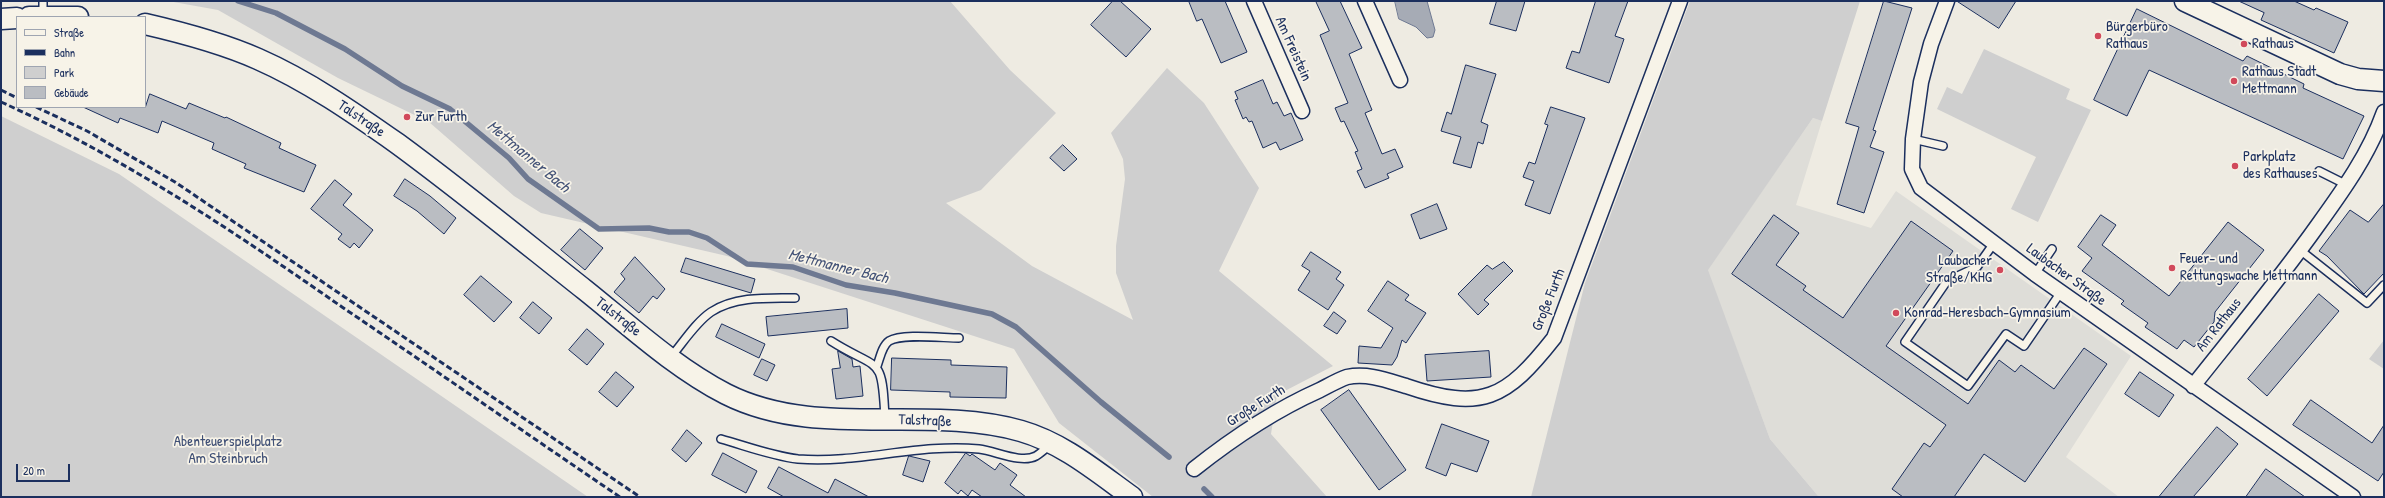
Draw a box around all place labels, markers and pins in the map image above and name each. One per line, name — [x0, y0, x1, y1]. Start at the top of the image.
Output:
place label: Bürgerbüro Rathaus — [2106, 18, 2168, 53]
marker: Bürgerbüro Rathaus — [2093, 31, 2103, 41]
place label: Rathaus — [2252, 35, 2294, 53]
marker: Rathaus — [2239, 39, 2249, 49]
place label: Rathaus Stadt Mettmann — [2242, 63, 2316, 98]
marker: Rathaus Stadt Mettmann — [2229, 76, 2239, 86]
place label: Zur Furth — [415, 108, 467, 126]
marker: Zur Furth — [402, 112, 412, 122]
place label: Parkplatz des Rathauses — [2243, 148, 2318, 183]
marker: Parkplatz des Rathauses — [2230, 161, 2240, 171]
place label: Feuer- und Rettungswache Mettmann — [2180, 250, 2318, 285]
place label: Laubacher Straße/KHG — [1926, 252, 1992, 287]
marker: Feuer- und Rettungswache Mettmann — [2167, 263, 2177, 273]
marker: Laubacher Straße/KHG — [1995, 265, 2005, 275]
place label: Konrad-Heresbach-Gymnasium — [1904, 304, 2071, 322]
marker: Konrad-Heresbach-Gymnasium — [1891, 308, 1901, 318]

